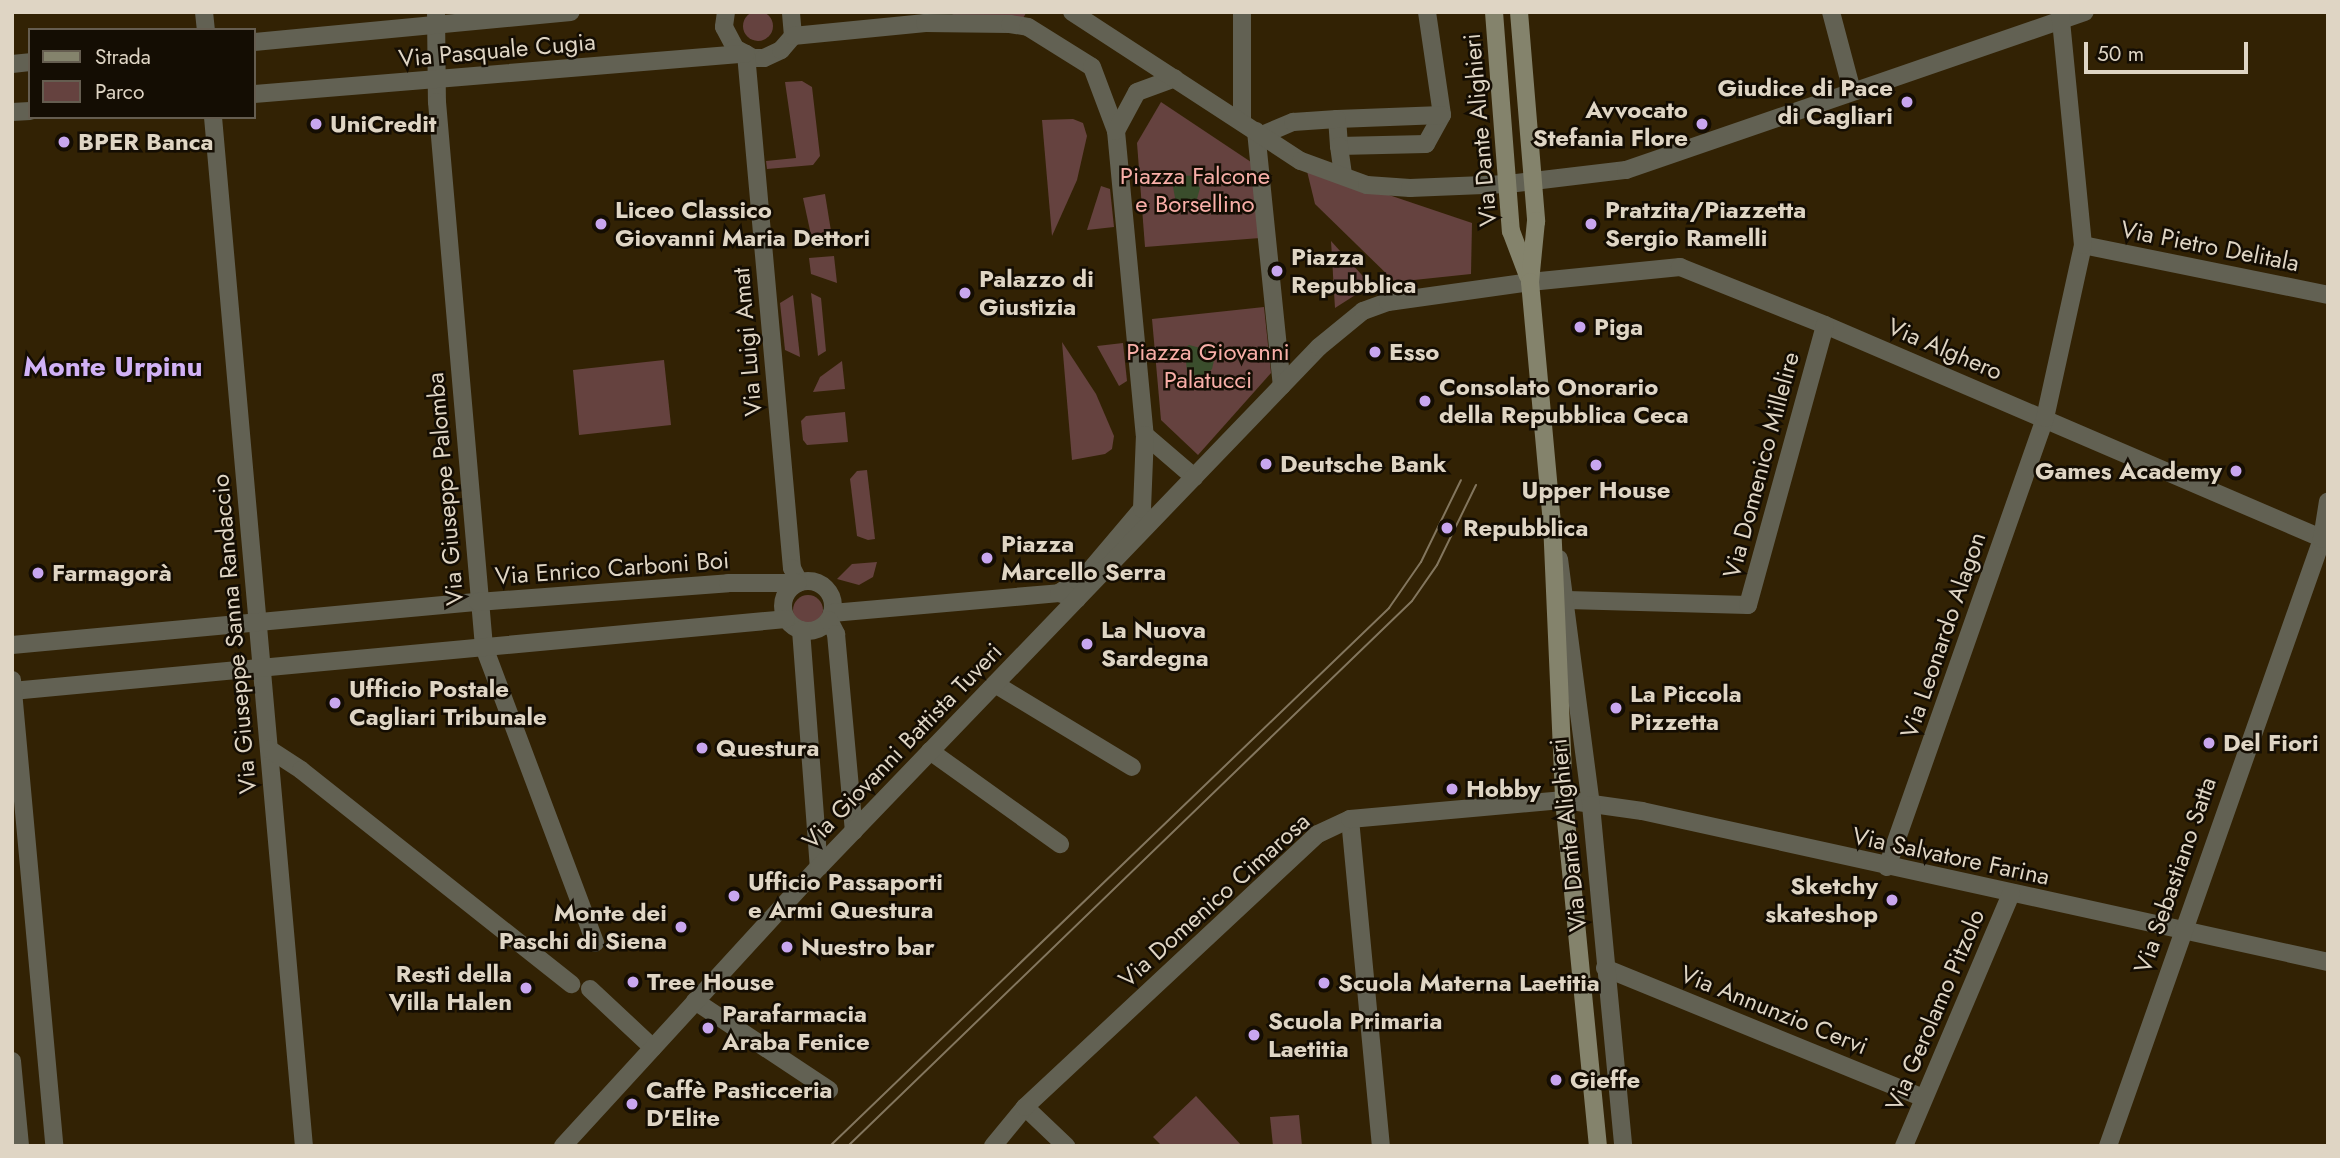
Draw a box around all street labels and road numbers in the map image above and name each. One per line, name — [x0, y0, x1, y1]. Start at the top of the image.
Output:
street label: Via Pasquale Cugia — [397, 27, 597, 73]
street label: Via Dante Alighieri — [1457, 32, 1503, 228]
street label: Via Pietro Delitala — [2118, 215, 2302, 277]
street label: Via Luigi Amat — [726, 267, 768, 417]
street label: Via Alghero — [1883, 312, 2007, 386]
street label: Via Domenico Millelire — [1717, 349, 1805, 581]
street label: Via Giuseppe Palomba — [420, 371, 470, 607]
street label: Via Giuseppe Sanna Randaccio — [206, 473, 262, 795]
street label: Via Leonardo Alagon — [1894, 528, 1992, 742]
street label: Via Enrico Carboni Boi — [494, 545, 730, 591]
street label: Via Giovanni Battista Tuveri — [796, 637, 1008, 855]
street label: Via Dante Alighieri — [1544, 737, 1592, 933]
street label: Via Sebastiano Satta — [2128, 773, 2222, 977]
street label: Via Domenico Cimarosa — [1113, 807, 1315, 993]
street label: Via Salvatore Farina — [1850, 821, 2052, 891]
street label: Via Gerolamo Pitzolo — [1879, 905, 1991, 1115]
street label: Via Annunzio Cervi — [1676, 959, 1872, 1061]

